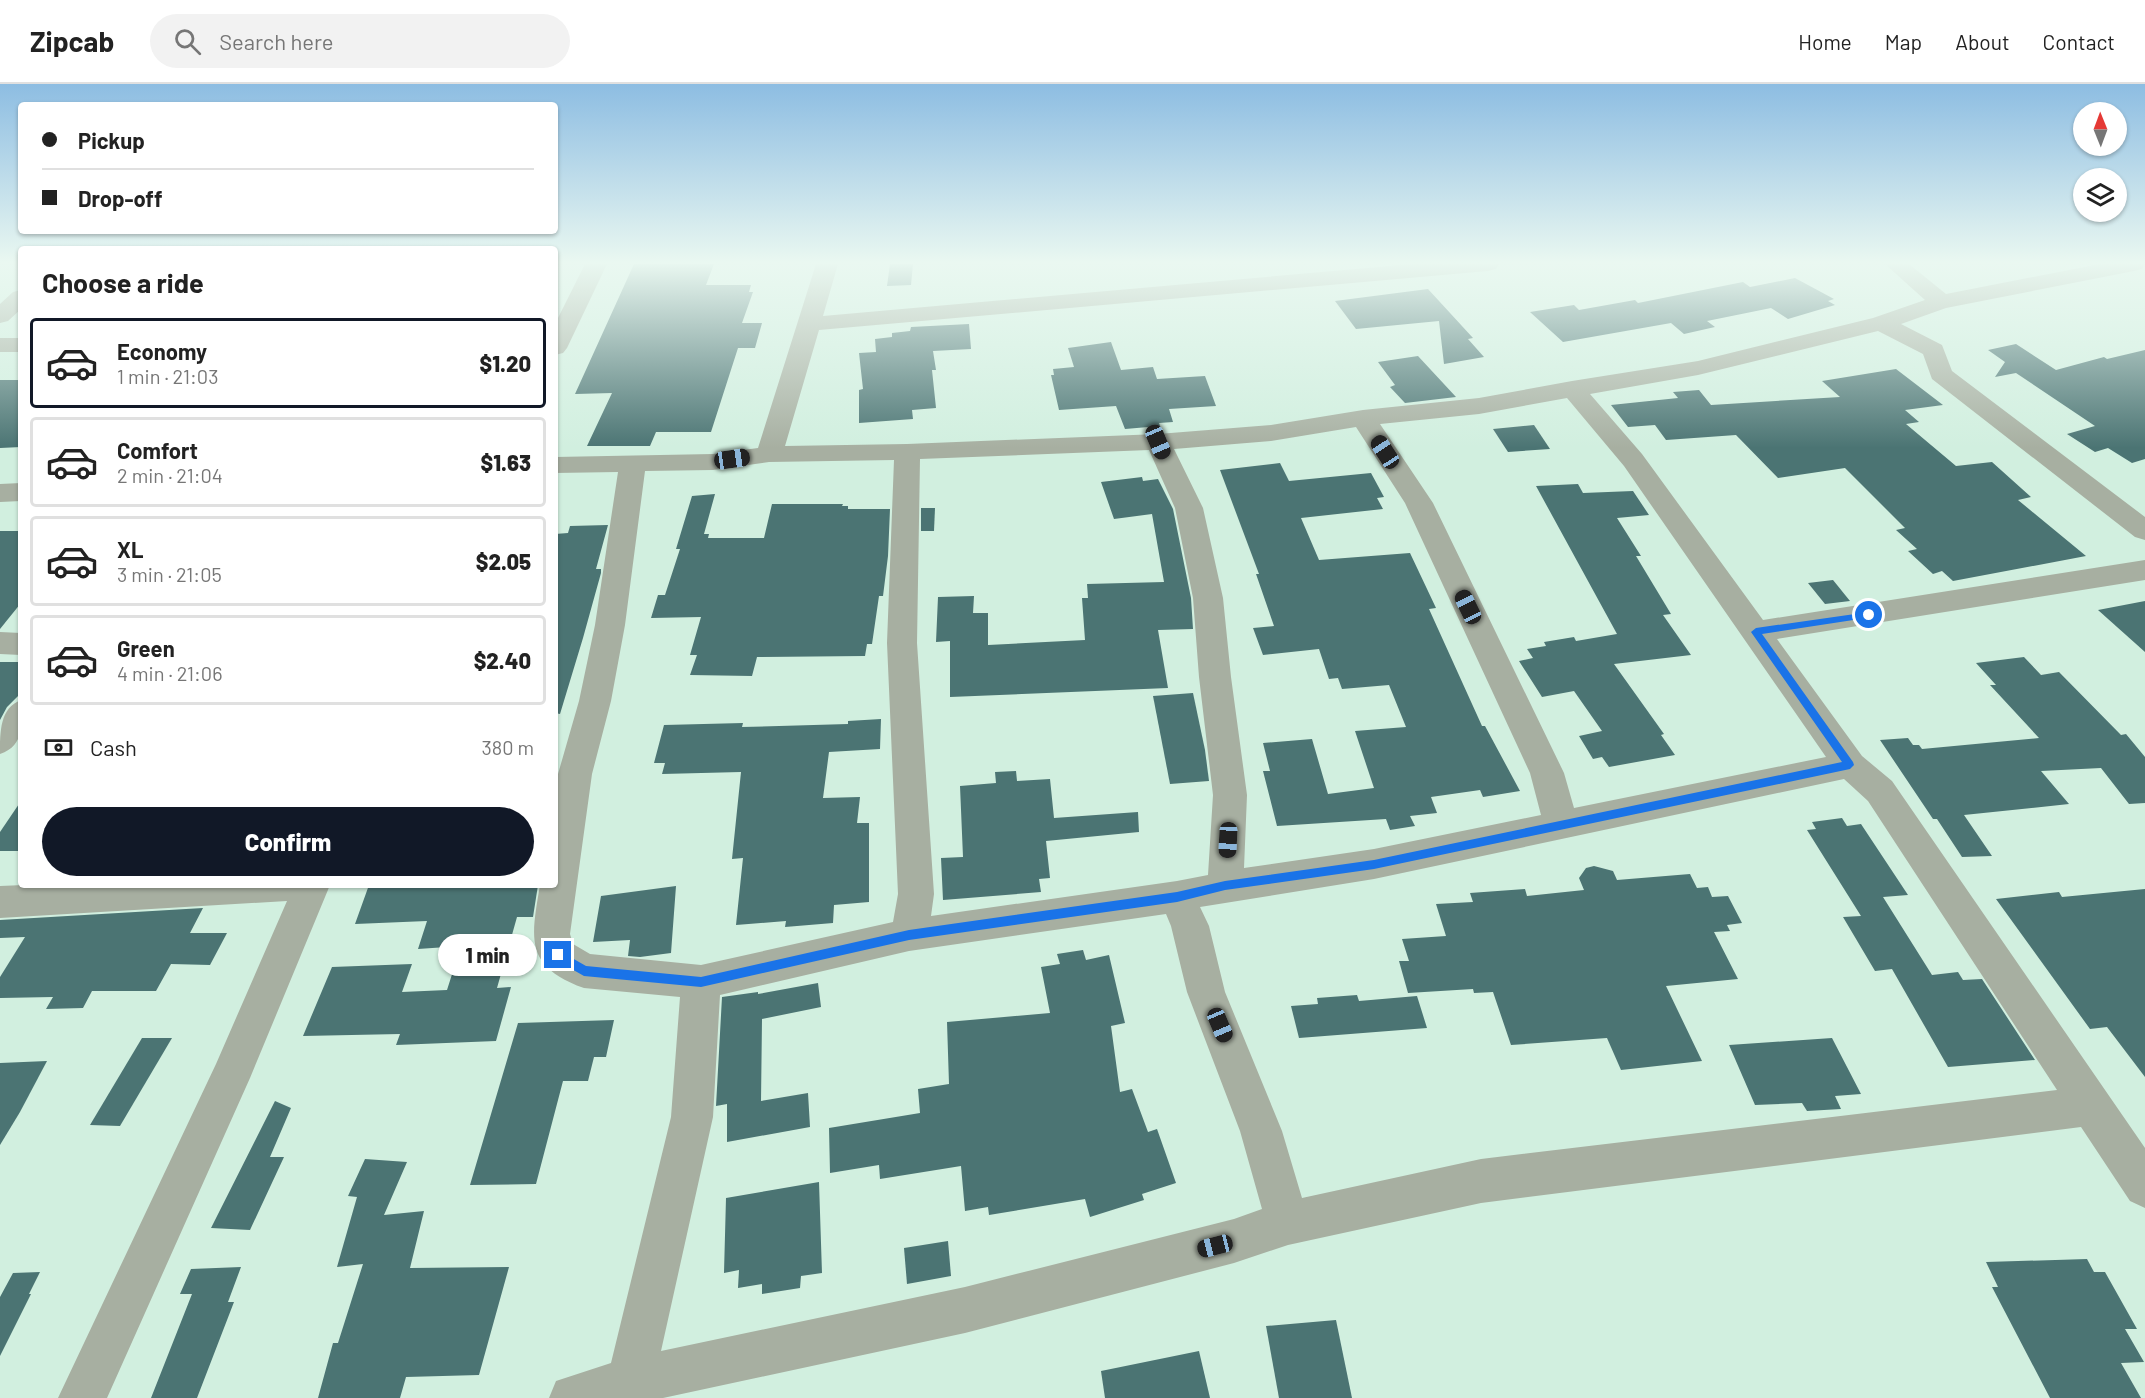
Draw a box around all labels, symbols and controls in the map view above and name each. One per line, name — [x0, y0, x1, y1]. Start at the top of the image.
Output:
search box — [150, 14, 570, 68]
text: Zipcab — [30, 24, 114, 58]
icon: search — [171, 25, 204, 58]
text: Search here — [219, 28, 334, 54]
text: Home — [1798, 29, 1852, 54]
text: Map — [1885, 29, 1922, 54]
text: About — [1955, 29, 2010, 54]
text: Contact — [2043, 29, 2115, 54]
north arrow — [2073, 102, 2127, 156]
map controls — [2073, 102, 2127, 222]
text: Pickup — [78, 127, 145, 153]
button: layers — [2073, 168, 2127, 222]
text: Drop-off — [78, 185, 162, 211]
text: Choose a ride — [42, 266, 204, 298]
icon: car — [45, 336, 99, 390]
text: Economy — [117, 338, 207, 364]
text: $1.20 — [480, 350, 531, 376]
text: 1 min · 21:03 — [117, 364, 218, 388]
car — [1143, 422, 1173, 462]
car — [1368, 432, 1402, 472]
icon: car — [45, 435, 99, 489]
text: Comfort — [117, 437, 198, 463]
car — [713, 448, 751, 470]
text: $1.63 — [481, 449, 531, 475]
text: 2 min · 21:04 — [117, 463, 223, 487]
icon: car — [45, 534, 99, 588]
text: XL — [117, 536, 143, 562]
text: $2.05 — [476, 548, 531, 574]
text: 3 min · 21:05 — [117, 562, 222, 586]
car — [1452, 587, 1484, 627]
route start — [1855, 601, 1882, 628]
icon: car — [45, 633, 99, 687]
text: Green — [117, 635, 175, 661]
text: $2.40 — [474, 647, 531, 673]
text: 4 min · 21:06 — [117, 661, 222, 685]
icon: cash — [42, 731, 75, 764]
text: Cash — [90, 734, 137, 760]
text: 380 m — [481, 735, 534, 759]
button: Confirm — [42, 807, 534, 876]
car — [1218, 822, 1238, 858]
callout: 1 min — [438, 934, 537, 976]
route end — [544, 941, 571, 968]
text: 1 min — [466, 943, 509, 967]
car — [1205, 1005, 1235, 1045]
car — [1195, 1233, 1235, 1259]

